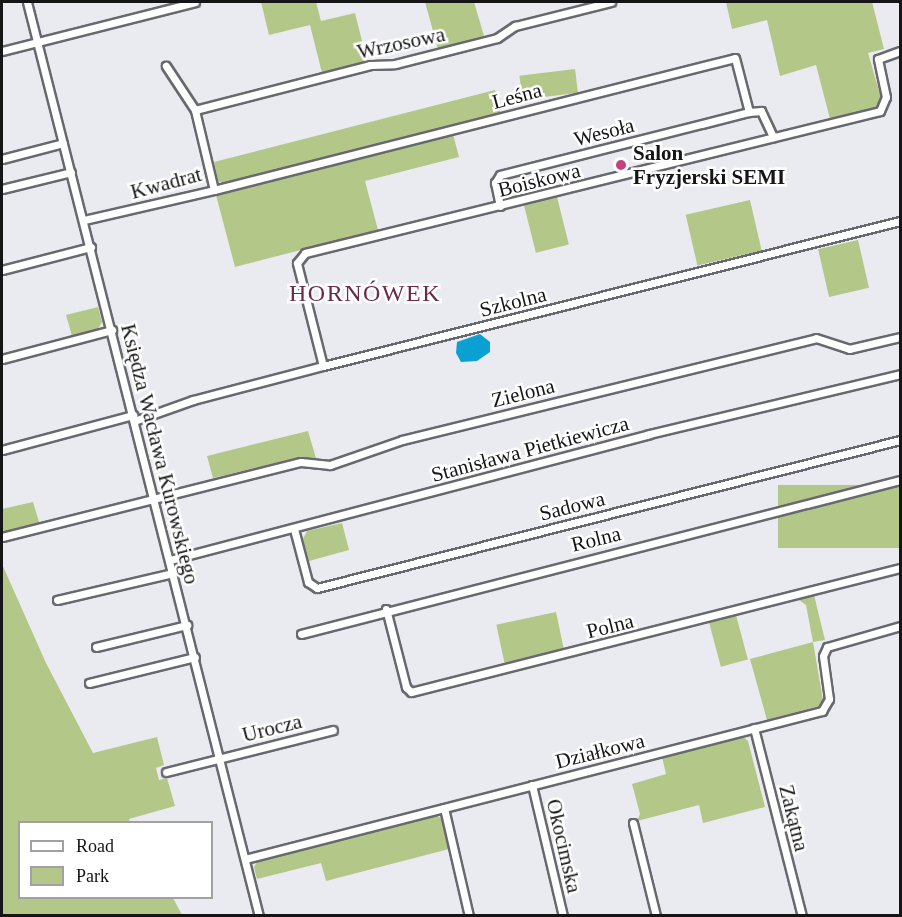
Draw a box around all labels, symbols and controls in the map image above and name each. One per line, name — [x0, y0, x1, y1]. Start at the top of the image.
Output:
street label: Wrzosowa — [355, 21, 447, 65]
street label: Leśna — [490, 77, 544, 115]
street label: Wesoła — [571, 112, 637, 152]
place label: Salon Fryzjerski SEMI — [633, 140, 785, 190]
street label: Boiskowa — [495, 158, 583, 202]
marker: Salon Fryzjerski SEMI — [614, 158, 628, 172]
street label: Kwadrat — [128, 161, 204, 205]
district label: HORNÓWEK — [289, 280, 441, 308]
street label: Szkolna — [477, 282, 549, 322]
street label: Księdza Wacława Kurowskiego — [115, 321, 205, 587]
street label: Zielona — [489, 373, 557, 413]
street label: Stanisława Pietkiewicza — [428, 410, 632, 488]
street label: Sadowa — [537, 486, 607, 526]
street label: Rolna — [569, 521, 623, 557]
street label: Polna — [584, 608, 636, 644]
street label: Urocza — [240, 708, 304, 748]
street label: Działkowa — [553, 728, 647, 774]
street label: Zakątna — [774, 782, 814, 854]
street label: Okocimska — [541, 797, 587, 895]
legend — [18, 821, 213, 899]
text: Road — [76, 836, 114, 856]
text: Park — [76, 866, 109, 886]

